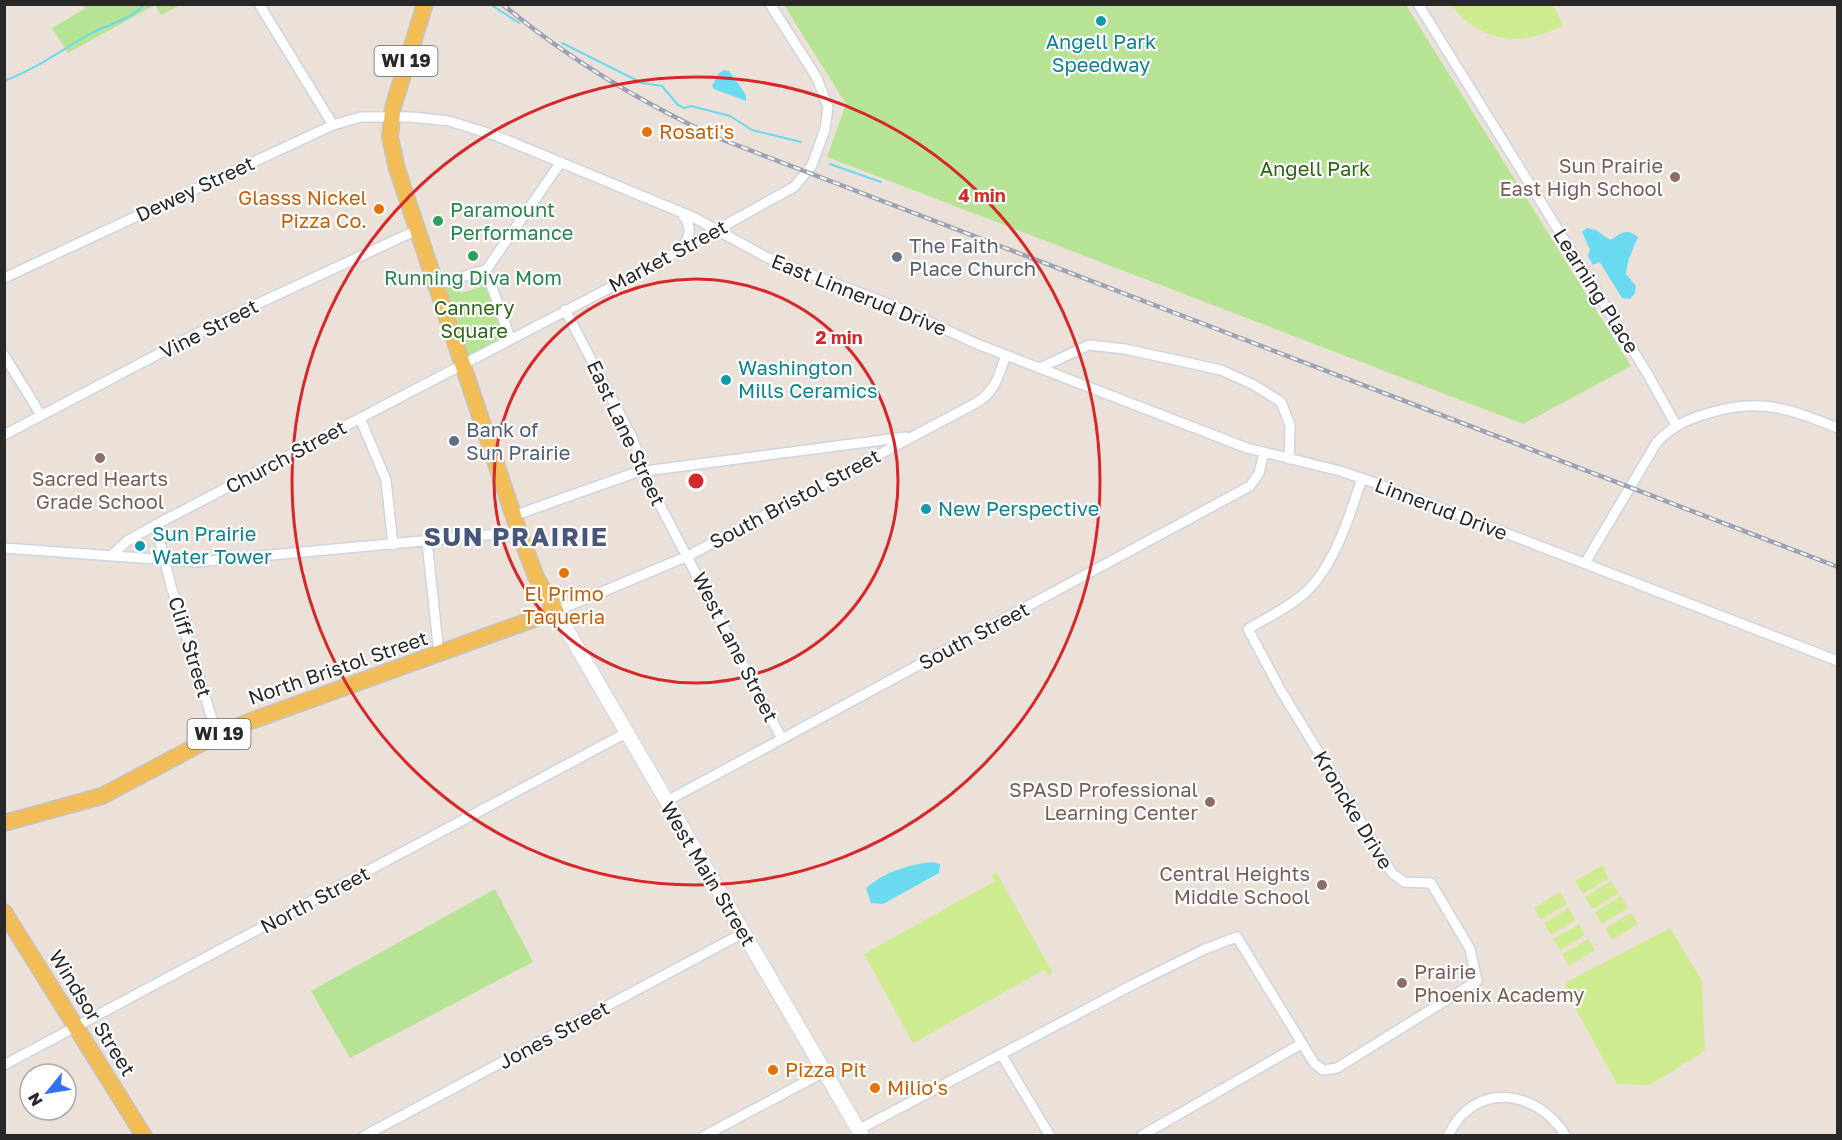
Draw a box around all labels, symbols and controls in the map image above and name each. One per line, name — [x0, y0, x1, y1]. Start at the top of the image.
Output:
marker: Angell Park Speedway — [1094, 14, 1108, 28]
place label: Angell Park Speedway — [1046, 29, 1156, 76]
road number: WI 19 — [374, 46, 438, 76]
place label: Rosati's — [659, 119, 734, 143]
marker: Rosati's — [640, 125, 654, 139]
street label: Dewey Street — [132, 150, 258, 226]
place label: Sun Prairie East High School — [1500, 153, 1663, 200]
park label: Angell Park — [1260, 156, 1370, 180]
marker: Sun Prairie East High School — [1668, 170, 1682, 184]
text: 4 min — [958, 184, 1006, 206]
place label: Glasss Nickel Pizza Co. — [238, 185, 367, 232]
place label: Paramount Performance — [450, 197, 573, 244]
marker: Glasss Nickel Pizza Co. — [372, 202, 386, 216]
marker: Paramount Performance — [431, 214, 445, 228]
street label: Market Street — [604, 214, 731, 296]
street label: Learning Place — [1549, 224, 1645, 357]
place label: The Faith Place Church — [909, 233, 1036, 280]
street label: East Linnerud Drive — [768, 248, 950, 340]
marker: Running Diva Mom — [466, 249, 480, 263]
marker: The Faith Place Church — [890, 250, 904, 264]
place label: Running Diva Mom — [384, 265, 562, 289]
street label: Vine Street — [155, 293, 262, 363]
park label: Cannery Square — [434, 295, 514, 342]
text: 2 min — [815, 326, 863, 348]
place label: Washington Mills Ceramics — [738, 355, 878, 402]
street label: East Lane Street — [583, 356, 671, 509]
marker: Washington Mills Ceramics — [719, 373, 733, 387]
street label: Church Street — [221, 414, 350, 498]
place label: Bank of Sun Prairie — [466, 417, 570, 464]
marker: Bank of Sun Prairie — [447, 434, 461, 448]
street label: South Bristol Street — [705, 443, 884, 553]
marker: Sacred Hearts Grade School — [93, 451, 107, 465]
place label: Sacred Hearts Grade School — [32, 466, 168, 513]
centre of rings — [686, 471, 706, 491]
street label: Linnerud Drive — [1372, 472, 1511, 544]
place label: New Perspective — [938, 496, 1099, 520]
marker: New Perspective — [919, 502, 933, 516]
place label: Sun Prairie Water Tower — [152, 521, 272, 568]
district label: SUN PRAIRIE — [423, 521, 609, 552]
marker: Sun Prairie Water Tower — [133, 539, 147, 553]
marker: El Primo Taqueria — [557, 566, 571, 580]
street label: West Lane Street — [688, 568, 784, 725]
place label: El Primo Taqueria — [523, 581, 605, 628]
street label: Cliff Street — [164, 593, 218, 700]
street label: South Street — [914, 596, 1033, 674]
street label: North Bristol Street — [245, 625, 431, 709]
road number: WI 19 — [188, 719, 250, 749]
street label: Kroncke Drive — [1309, 746, 1399, 873]
place label: SPASD Professional Learning Center — [1009, 777, 1198, 824]
marker: SPASD Professional Learning Center — [1203, 795, 1217, 809]
street label: West Main Street — [656, 797, 761, 950]
street label: North Street — [256, 860, 373, 938]
place label: Central Heights Middle School — [1159, 861, 1310, 908]
marker: Central Heights Middle School — [1315, 878, 1329, 892]
street label: Windsor Street — [45, 945, 141, 1080]
place label: Prairie Phoenix Academy — [1414, 959, 1584, 1006]
marker: Prairie Phoenix Academy — [1395, 976, 1409, 990]
street label: Jones Street — [494, 995, 613, 1073]
place label: Pizza Pit — [785, 1057, 867, 1081]
north arrow — [18, 1062, 78, 1122]
marker: Pizza Pit — [766, 1063, 780, 1077]
place label: Milio's — [887, 1075, 948, 1099]
marker: Milio's — [868, 1081, 882, 1095]
text: N — [23, 1089, 47, 1110]

